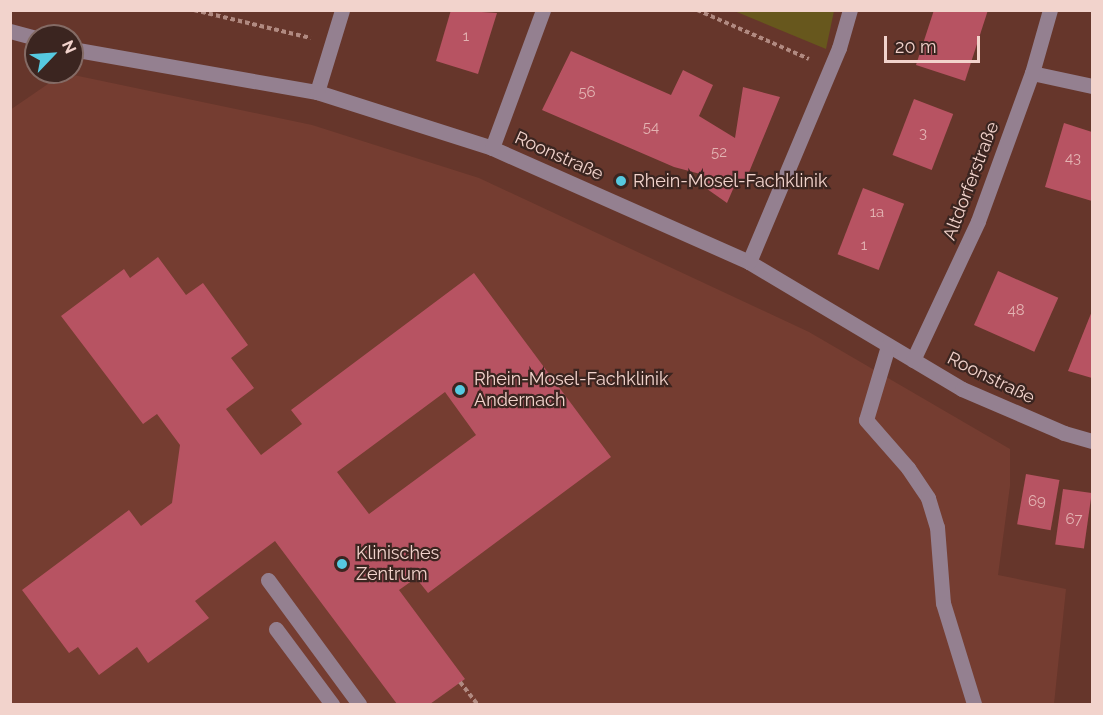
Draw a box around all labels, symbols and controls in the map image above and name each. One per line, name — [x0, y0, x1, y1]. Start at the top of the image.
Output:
north arrow — [24, 24, 84, 84]
scale bar — [887, 24, 983, 62]
house number: 1 — [463, 28, 469, 46]
text: 20 m — [895, 36, 937, 57]
text: N — [58, 37, 80, 57]
house number: 56 — [578, 84, 596, 102]
house number: 54 — [643, 119, 659, 137]
street label: Altdorferstraße — [939, 119, 1003, 243]
house number: 3 — [919, 125, 927, 143]
street label: Roonstraße — [511, 127, 607, 185]
house number: 52 — [711, 144, 727, 162]
house number: 43 — [1065, 150, 1081, 168]
place label: Rhein-Mosel-Fachklinik — [633, 170, 827, 192]
marker: Rhein-Mosel-Fachklinik — [614, 174, 628, 188]
house number: 1a — [870, 204, 884, 222]
house number: 1 — [861, 237, 867, 255]
house number: 48 — [1007, 302, 1025, 320]
street label: Roonstraße — [944, 348, 1038, 408]
place label: Rhein-Mosel-Fachklinik Andernach — [474, 369, 668, 412]
marker: Rhein-Mosel-Fachklinik Andernach — [451, 381, 469, 399]
house number: 69 — [1028, 493, 1046, 511]
house number: 67 — [1065, 511, 1083, 529]
place label: Klinisches Zentrum — [356, 543, 439, 586]
marker: Klinisches Zentrum — [333, 555, 351, 573]

